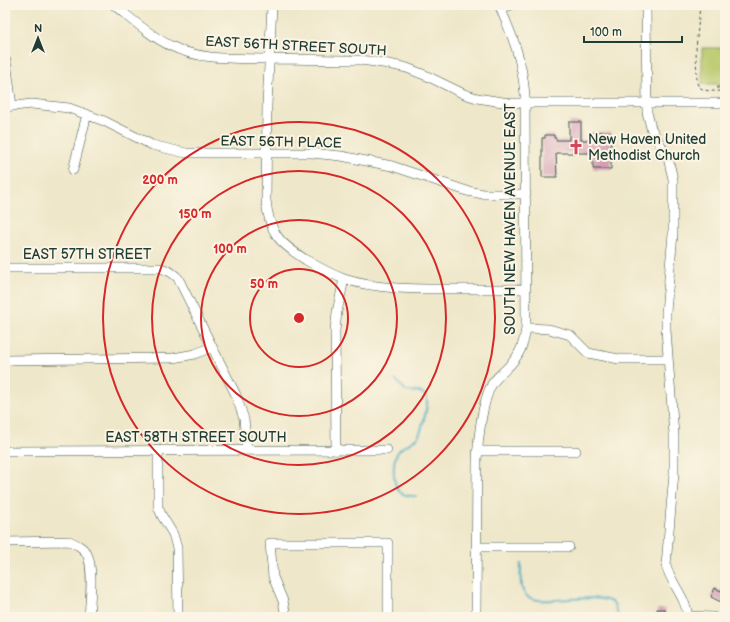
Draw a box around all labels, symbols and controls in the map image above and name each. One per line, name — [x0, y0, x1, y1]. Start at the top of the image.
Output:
north arrow — [18, 18, 58, 58]
scale bar — [584, 18, 682, 44]
text: N — [34, 22, 42, 35]
text: 100 m — [590, 25, 622, 40]
street label: EAST 56TH STREET SOUTH — [205, 33, 387, 59]
street label: SOUTH NEW HAVEN AVENUE EAST — [502, 103, 519, 335]
place label: New Haven United Methodist Church — [588, 131, 706, 164]
street label: EAST 56TH PLACE — [220, 132, 342, 152]
church icon: New Haven United Methodist Church — [567, 138, 585, 156]
text: 200 m — [142, 173, 178, 188]
text: 150 m — [179, 207, 211, 222]
text: 100 m — [213, 242, 247, 257]
street label: EAST 57TH STREET — [23, 246, 152, 263]
text: 50 m — [250, 277, 278, 292]
centre of rings — [292, 311, 306, 325]
street label: EAST 58TH STREET SOUTH — [105, 429, 287, 446]

